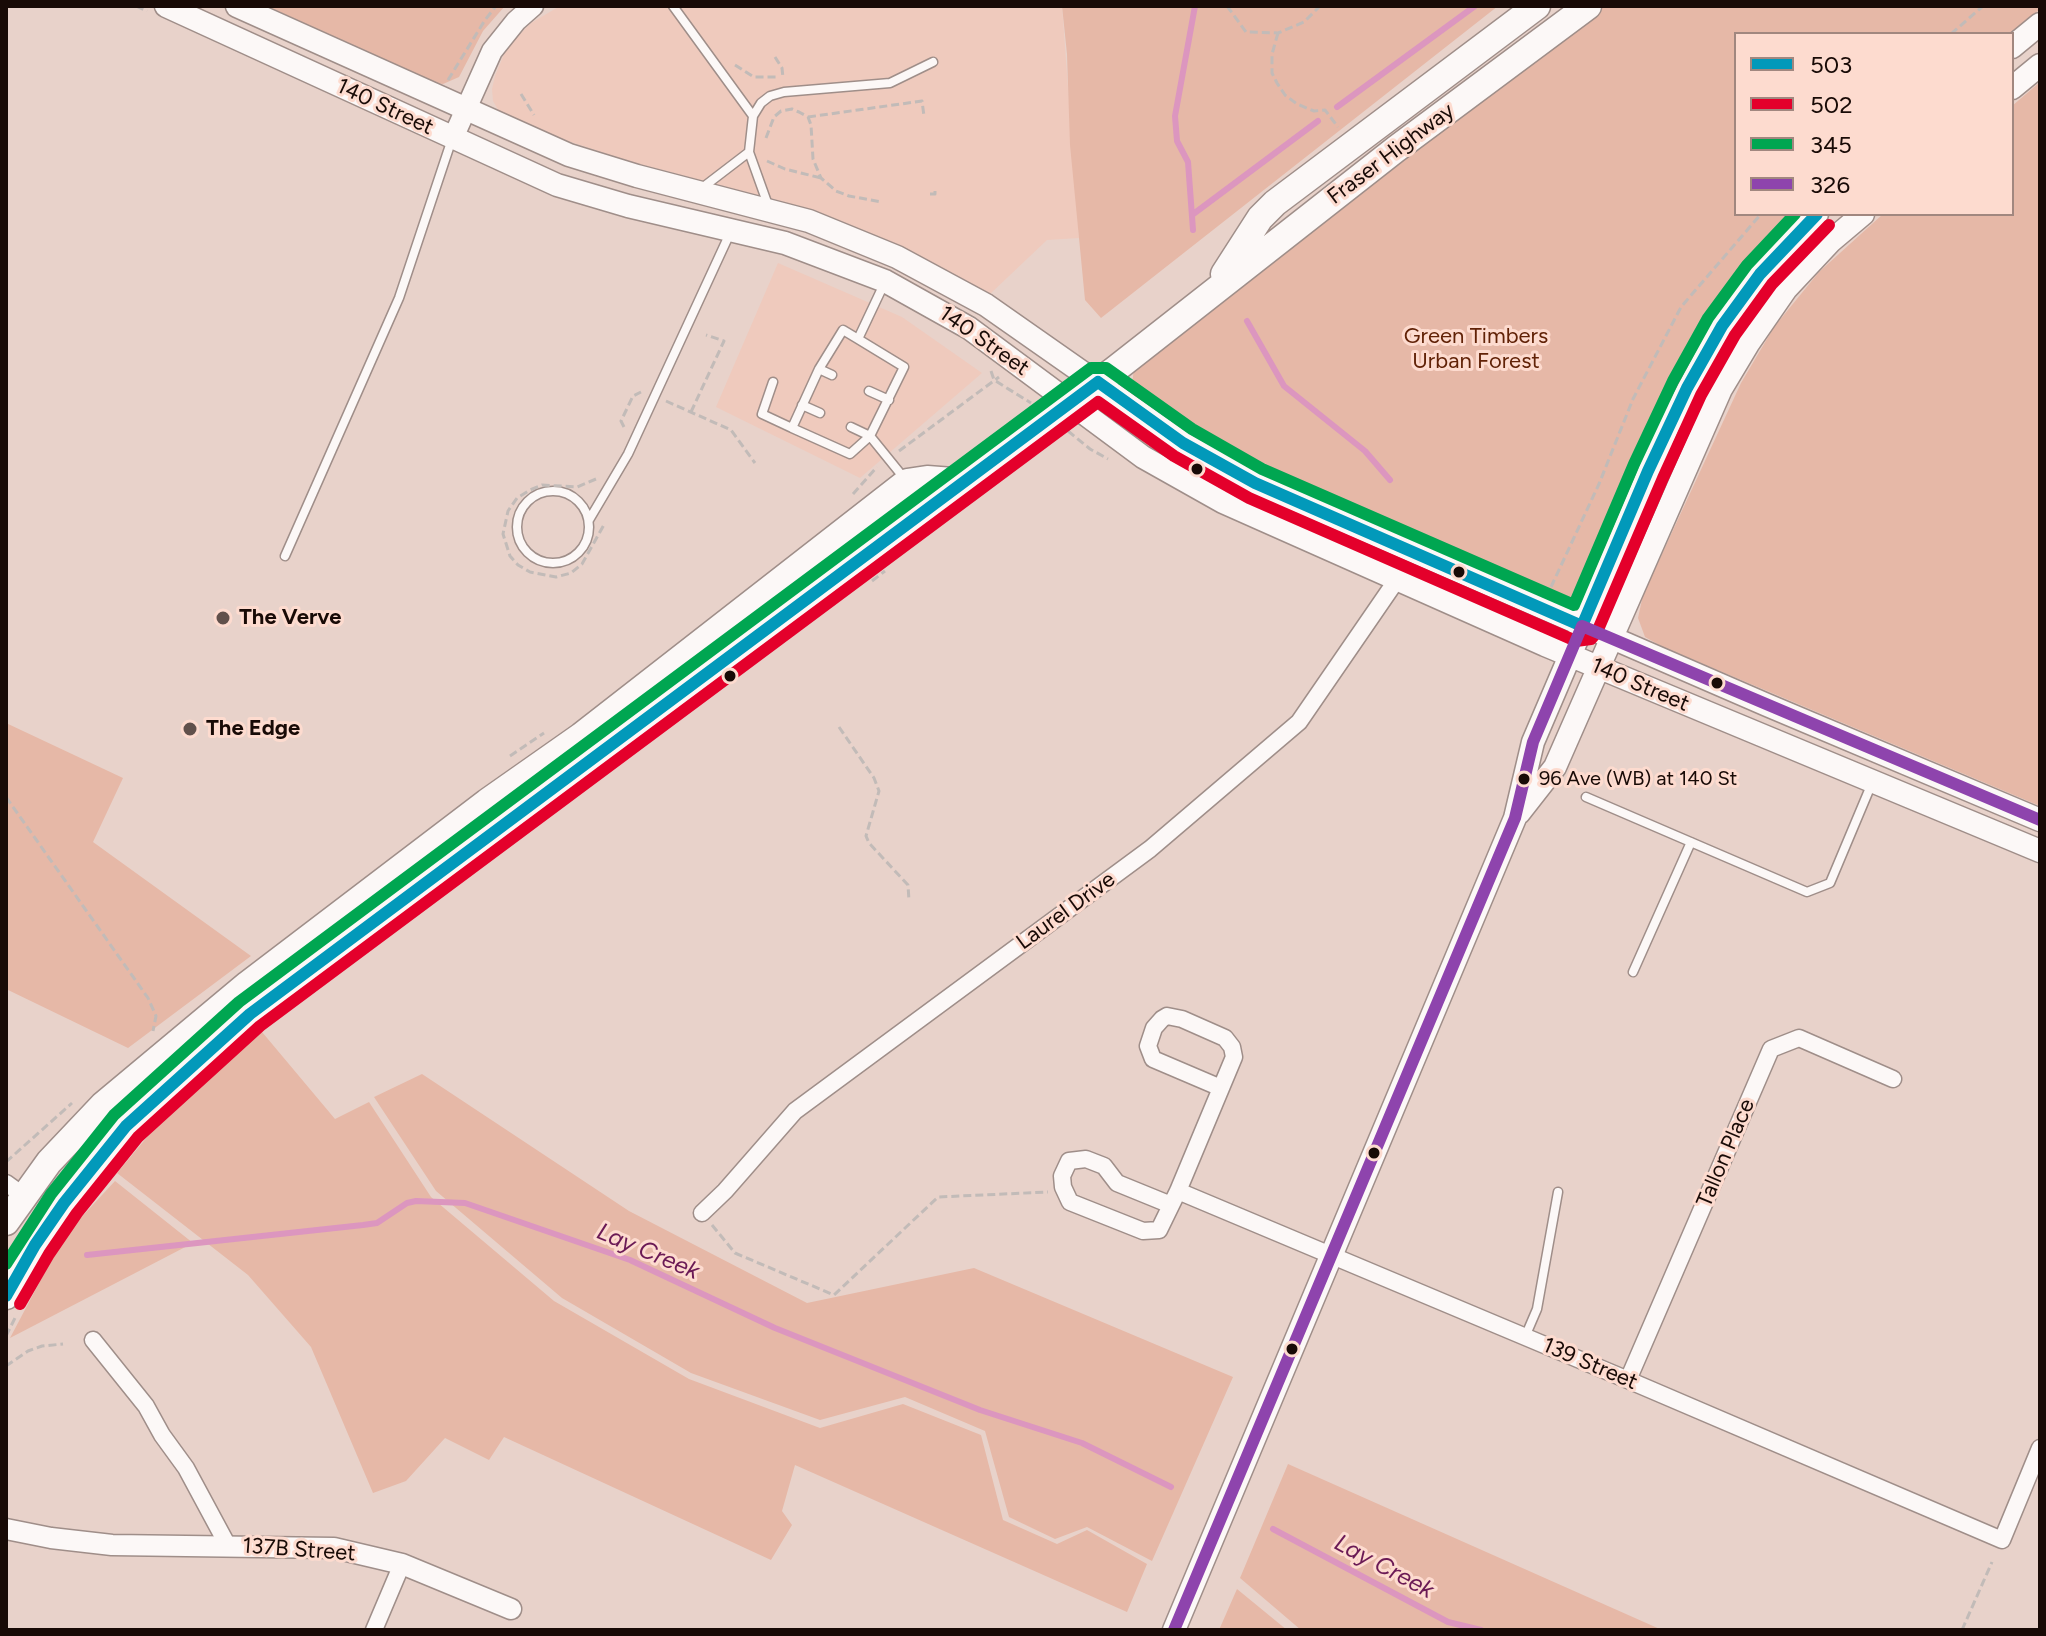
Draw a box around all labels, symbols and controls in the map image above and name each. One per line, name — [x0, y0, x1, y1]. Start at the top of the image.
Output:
legend — [1734, 32, 2014, 216]
text: 503 — [1810, 50, 1852, 79]
street label: 140 Street — [332, 73, 438, 141]
text: 502 — [1810, 90, 1853, 119]
street label: Fraser Highway — [1322, 98, 1460, 210]
text: 345 — [1810, 130, 1852, 159]
text: 326 — [1810, 170, 1850, 199]
street label: 140 Street — [934, 300, 1034, 382]
park label: Green Timbers Urban Forest — [1404, 324, 1548, 376]
unlabelled marker — [1189, 461, 1205, 477]
unlabelled marker — [1451, 564, 1467, 580]
place label: The Verve — [239, 605, 341, 631]
marker: The Verve — [214, 609, 232, 627]
street label: 140 Street — [1587, 653, 1693, 717]
unlabelled marker — [722, 668, 738, 684]
unlabelled marker — [1709, 675, 1725, 691]
place label: The Edge — [206, 716, 300, 742]
marker: The Edge — [181, 720, 199, 738]
place label: 96 Ave (WB) at 140 St — [1539, 767, 1737, 791]
marker: 96 Ave (WB) at 140 St — [1516, 771, 1532, 787]
street label: Laurel Drive — [1012, 866, 1120, 956]
street label: Tallon Place — [1691, 1095, 1761, 1211]
unlabelled marker — [1366, 1145, 1382, 1161]
water label: Lay Creek — [592, 1218, 704, 1286]
street label: 139 Street — [1539, 1332, 1641, 1396]
unlabelled marker — [1284, 1341, 1300, 1357]
water label: Lay Creek — [1329, 1529, 1439, 1605]
street label: 137B Street — [242, 1533, 356, 1567]

